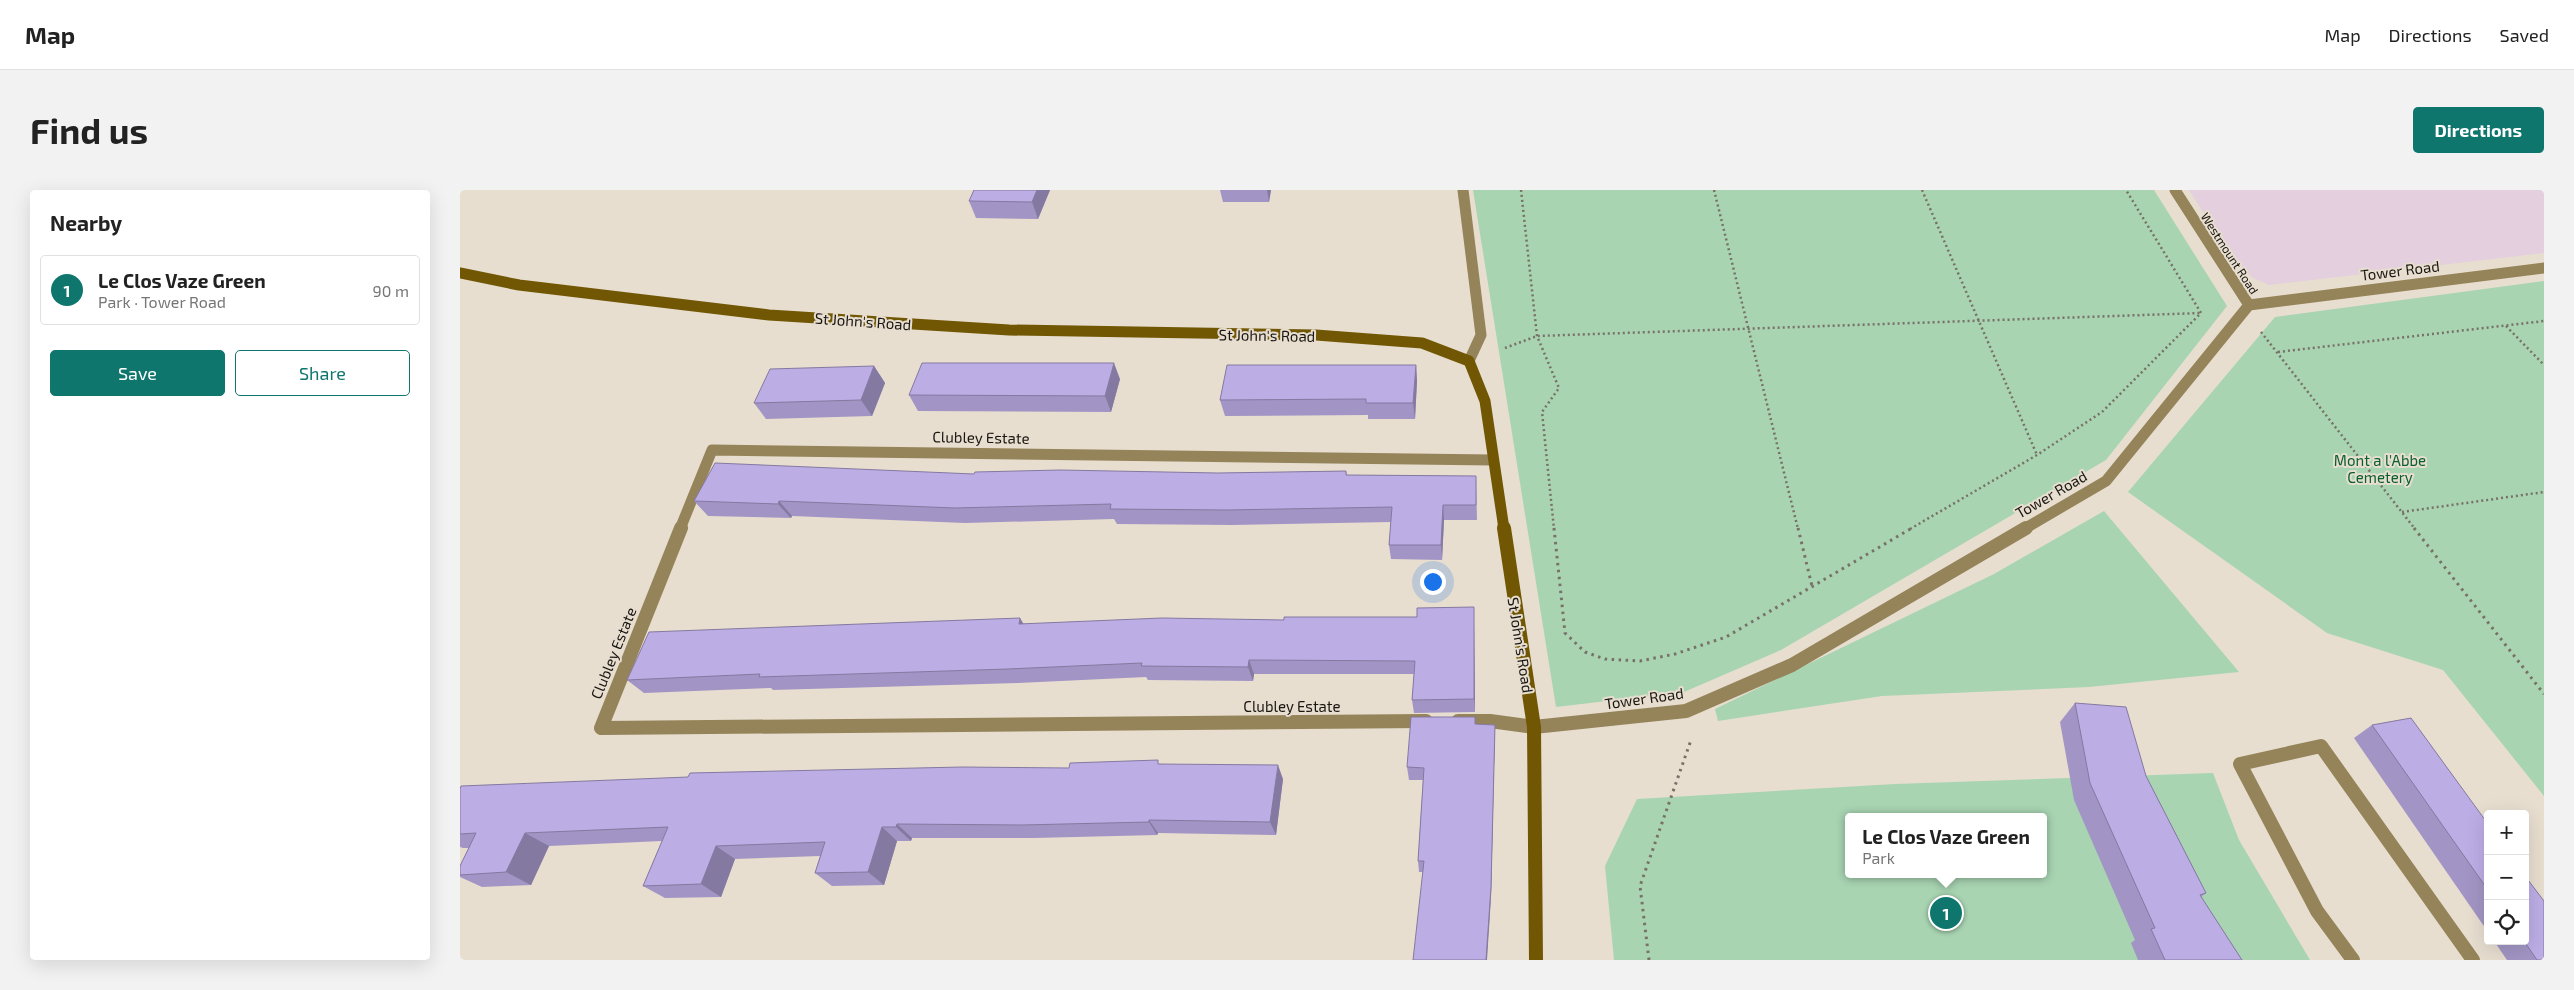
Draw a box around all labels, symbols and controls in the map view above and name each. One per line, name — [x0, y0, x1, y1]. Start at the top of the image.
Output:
text: Map — [25, 20, 75, 49]
text: Map — [2324, 24, 2361, 46]
text: Directions — [2389, 24, 2472, 46]
text: Saved — [2500, 24, 2549, 46]
button: Directions — [2413, 107, 2544, 153]
text: Find us — [30, 109, 148, 151]
text: Nearby — [50, 210, 122, 235]
street label: Westmount Road — [2198, 210, 2262, 296]
street label: Tower Road — [2359, 256, 2441, 284]
text: Le Clos Vaze Green — [98, 269, 266, 292]
text: 1 — [64, 281, 70, 300]
text: 90 m — [373, 281, 409, 300]
text: Park · Tower Road — [98, 292, 226, 311]
street label: St John's Road — [814, 309, 912, 333]
street label: St John's Road — [1219, 325, 1315, 345]
button: Save — [50, 350, 225, 396]
button: Share — [235, 350, 410, 396]
street label: Clubley Estate — [932, 427, 1030, 447]
park label: Mont a l'Abbe Cemetery — [2334, 451, 2426, 486]
street label: Tower Road — [2012, 466, 2090, 522]
your location — [1420, 569, 1446, 595]
street label: St John's Road — [1505, 596, 1537, 694]
street label: Clubley Estate — [586, 605, 640, 701]
street label: Tower Road — [1603, 684, 1685, 712]
street label: Clubley Estate — [1243, 697, 1341, 715]
map controls — [2484, 810, 2529, 945]
button: + — [2484, 810, 2529, 855]
popup — [1845, 813, 2047, 878]
text: Le Clos Vaze Green — [1862, 825, 2030, 848]
text: Park — [1862, 848, 1895, 867]
button: − — [2484, 855, 2529, 900]
pin: 1 — [1930, 894, 1962, 932]
button: locate — [2484, 900, 2529, 945]

